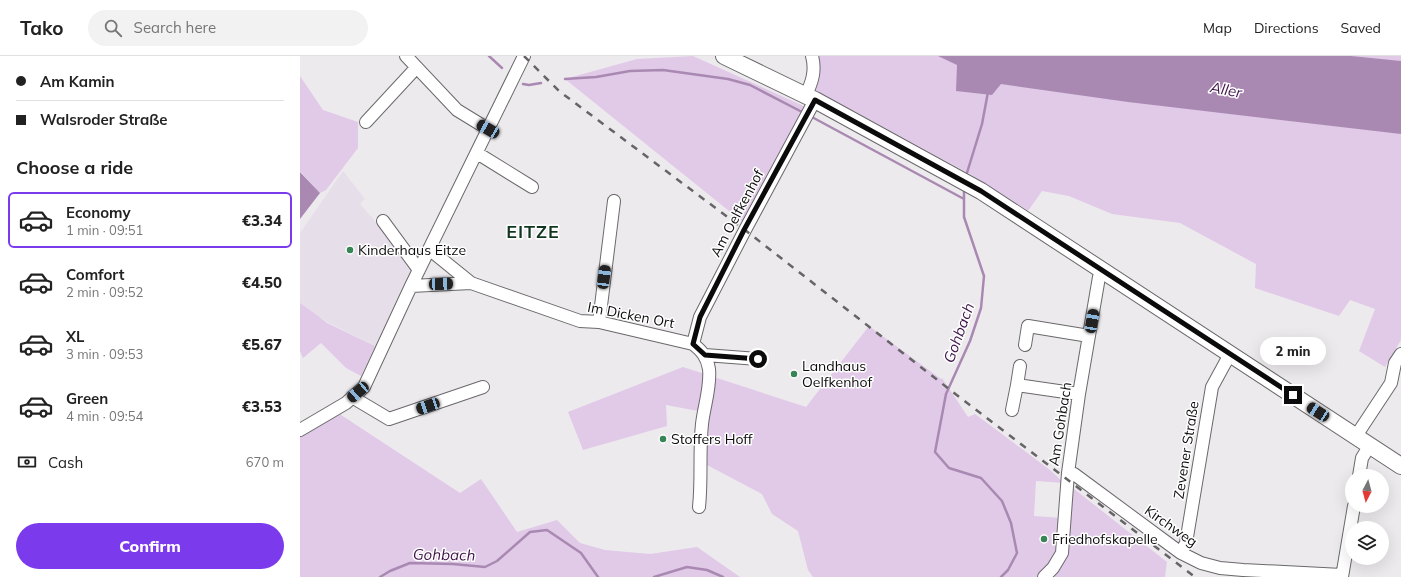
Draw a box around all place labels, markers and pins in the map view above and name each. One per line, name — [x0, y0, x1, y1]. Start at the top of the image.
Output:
place label: Kinderhaus Eitze — [358, 241, 466, 259]
marker: Kinderhaus Eitze — [345, 245, 355, 255]
place label: Landhaus Oelfkenhof — [802, 357, 872, 391]
marker: Landhaus Oelfkenhof — [789, 369, 799, 379]
place label: Stoffers Hoff — [671, 430, 753, 448]
marker: Stoffers Hoff — [658, 434, 668, 444]
place label: Friedhofskapelle — [1052, 530, 1158, 548]
marker: Friedhofskapelle — [1039, 534, 1049, 544]

